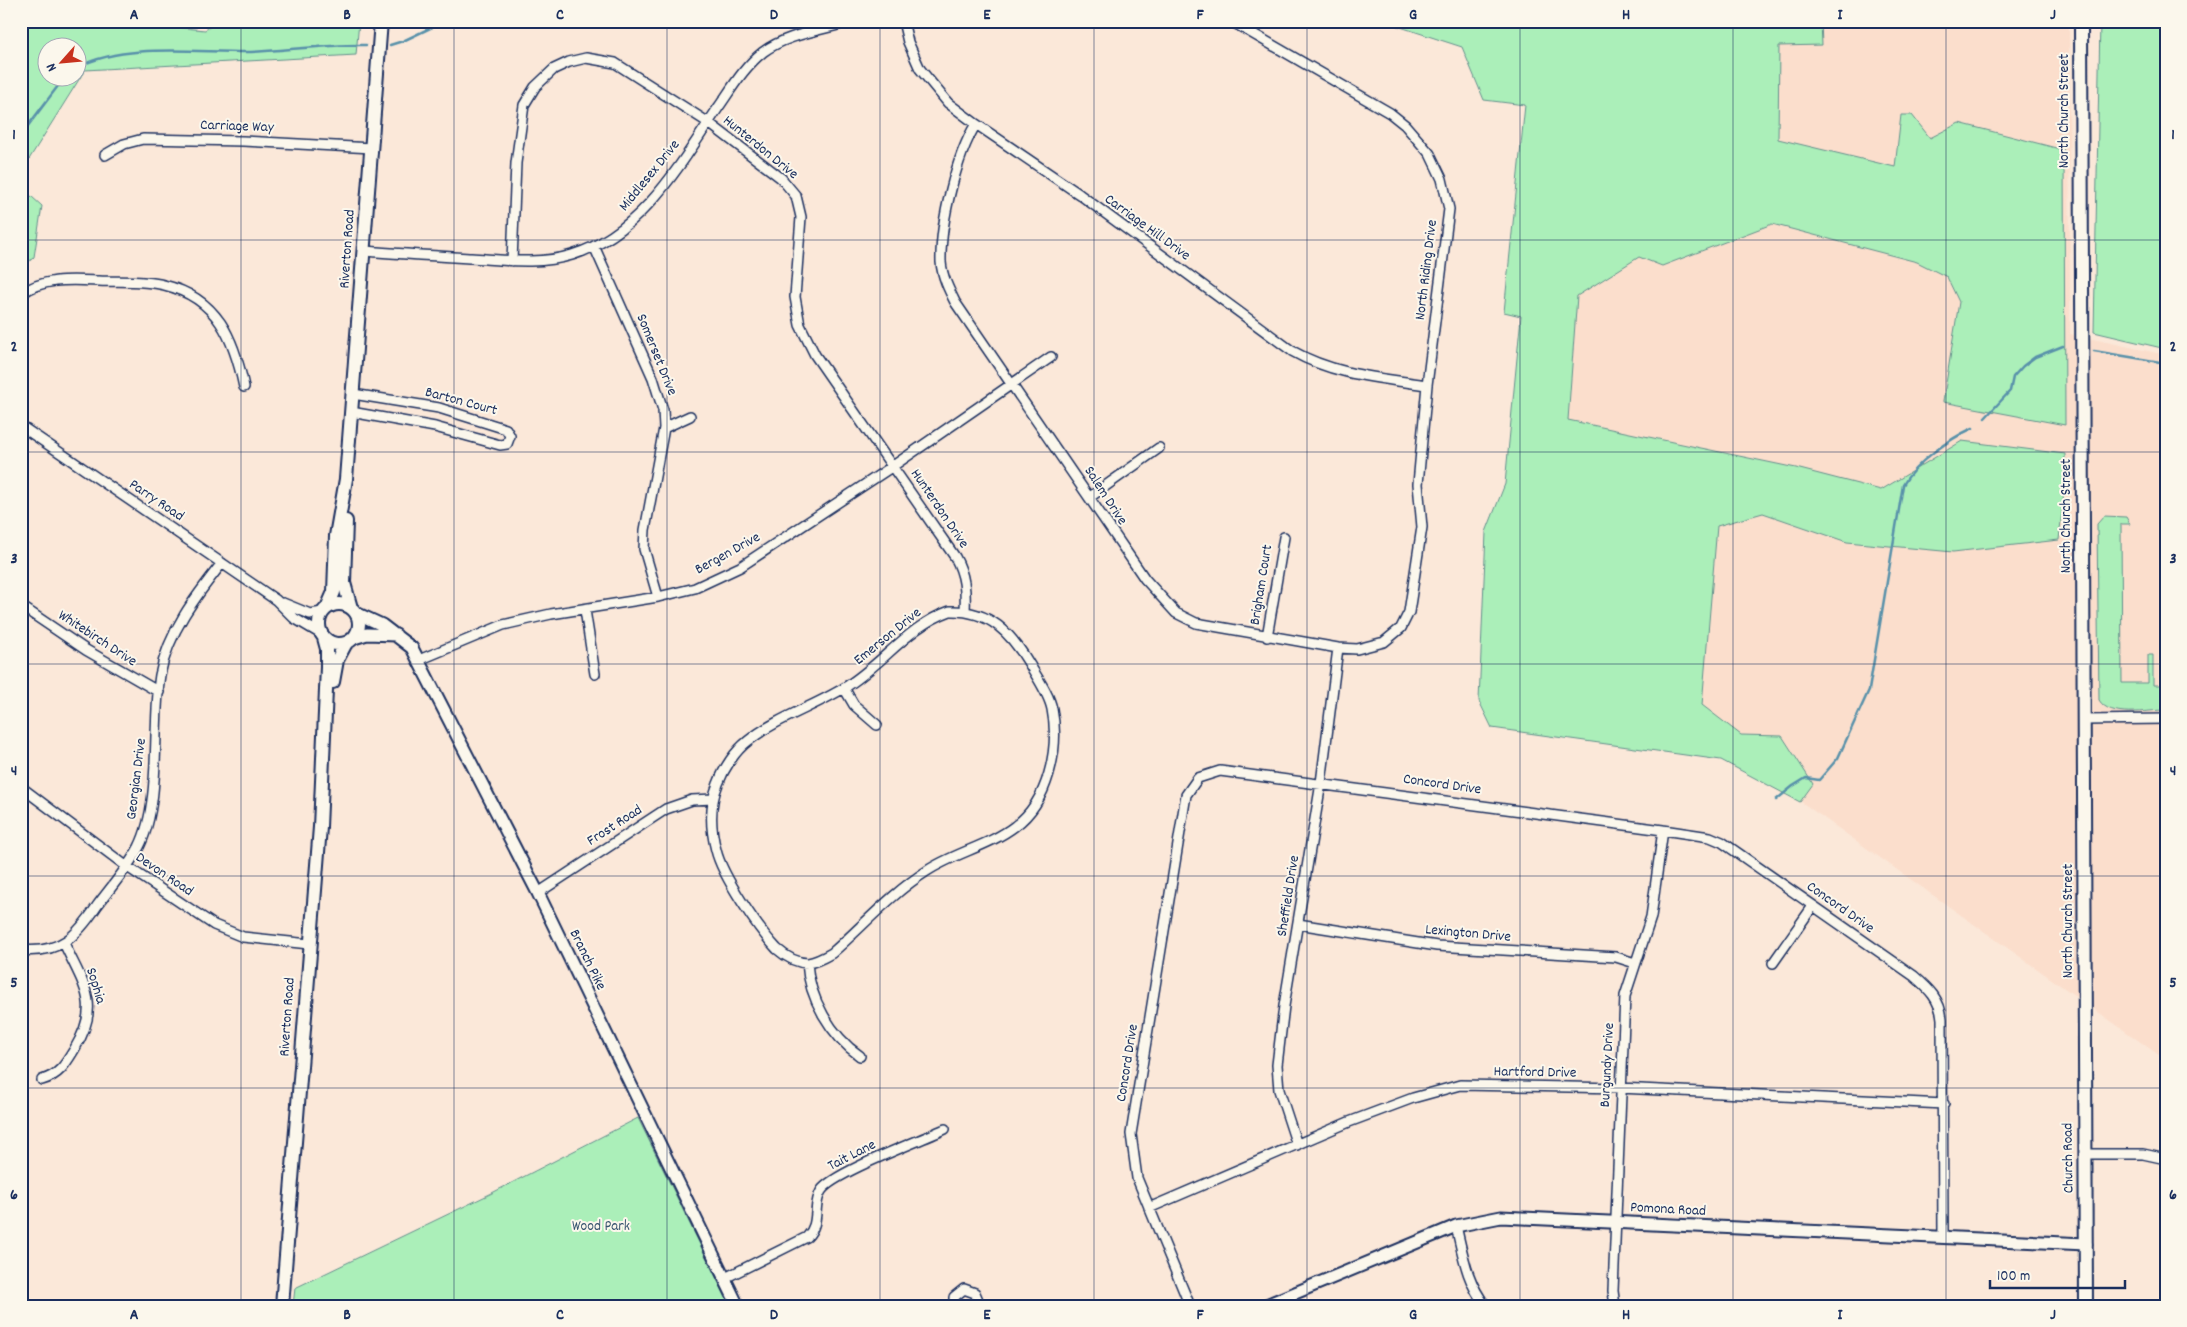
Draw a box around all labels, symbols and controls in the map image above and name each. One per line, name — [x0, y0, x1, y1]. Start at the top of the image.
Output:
text: A — [130, 4, 139, 27]
text: B — [343, 4, 351, 27]
text: C — [556, 4, 564, 27]
text: D — [770, 4, 779, 27]
text: E — [983, 4, 991, 27]
text: F — [1196, 4, 1204, 27]
text: G — [1409, 4, 1417, 27]
text: H — [1622, 4, 1630, 27]
text: I — [1838, 4, 1844, 27]
text: J — [2050, 4, 2056, 27]
north arrow — [38, 38, 88, 88]
street label: North Church Street — [2054, 53, 2076, 168]
text: N — [42, 59, 63, 75]
street label: Hunterdon Drive — [717, 111, 803, 186]
street label: Carriage Way — [200, 115, 275, 139]
text: 1 — [12, 124, 16, 147]
text: 1 — [2171, 124, 2175, 147]
street label: Middlesex Drive — [614, 135, 686, 217]
street label: Carriage Hill Drive — [1099, 189, 1195, 267]
street label: Riverton Road — [334, 209, 362, 289]
street label: North Riding Drive — [1410, 218, 1444, 322]
street label: Somerset Drive — [630, 311, 683, 400]
text: 2 — [11, 336, 18, 359]
text: 2 — [2170, 336, 2177, 359]
street label: Barton Court — [422, 382, 500, 422]
street label: North Church Street — [2056, 458, 2078, 573]
street label: Salem Drive — [1078, 462, 1133, 530]
street label: Hunterdon Drive — [904, 465, 974, 554]
street label: Parry Road — [124, 474, 188, 528]
street label: Bergen Drive — [691, 527, 765, 581]
street label: Brigham Court — [1245, 543, 1279, 627]
text: 3 — [10, 548, 18, 571]
text: 3 — [2169, 548, 2177, 571]
street label: Emerson Drive — [849, 603, 927, 671]
street label: Whitebirch Drive — [53, 605, 141, 673]
street label: Georgian Drive — [121, 737, 153, 821]
text: 4 — [11, 760, 17, 783]
text: 4 — [2170, 760, 2176, 783]
street label: Concord Drive — [1402, 769, 1483, 801]
street label: Frost Road — [583, 800, 647, 852]
street label: Devon Road — [131, 848, 197, 902]
street label: Sheffield Drive — [1272, 853, 1306, 938]
street label: North Church Street — [2058, 863, 2080, 978]
street label: Concord Drive — [1801, 876, 1879, 940]
street label: Lexington Drive — [1424, 919, 1512, 949]
street label: Branch Pike — [563, 926, 611, 995]
street label: Sophia — [79, 965, 111, 1008]
text: 5 — [10, 972, 18, 995]
text: 5 — [2169, 972, 2177, 995]
street label: Riverton Road — [274, 977, 302, 1057]
street label: Concord Drive — [1111, 1022, 1145, 1104]
street label: Burgundy Drive — [1595, 1022, 1621, 1108]
street label: Hartford Drive — [1493, 1061, 1577, 1085]
street label: Church Road — [2057, 1122, 2081, 1194]
street label: Tait Lane — [824, 1134, 880, 1177]
text: 6 — [10, 1184, 18, 1207]
text: 6 — [2169, 1184, 2177, 1207]
street label: Pomona Road — [1630, 1197, 1706, 1223]
park label: Wood Park — [572, 1216, 630, 1238]
scale bar — [1990, 1257, 2124, 1289]
text: 100 m — [1997, 1266, 2030, 1288]
text: A — [130, 1304, 139, 1327]
text: B — [343, 1304, 351, 1327]
text: C — [556, 1304, 564, 1327]
text: D — [770, 1304, 779, 1327]
text: E — [983, 1304, 991, 1327]
text: F — [1196, 1304, 1204, 1327]
text: G — [1409, 1304, 1417, 1327]
text: H — [1622, 1304, 1630, 1327]
text: I — [1838, 1304, 1844, 1327]
text: J — [2050, 1304, 2056, 1327]

